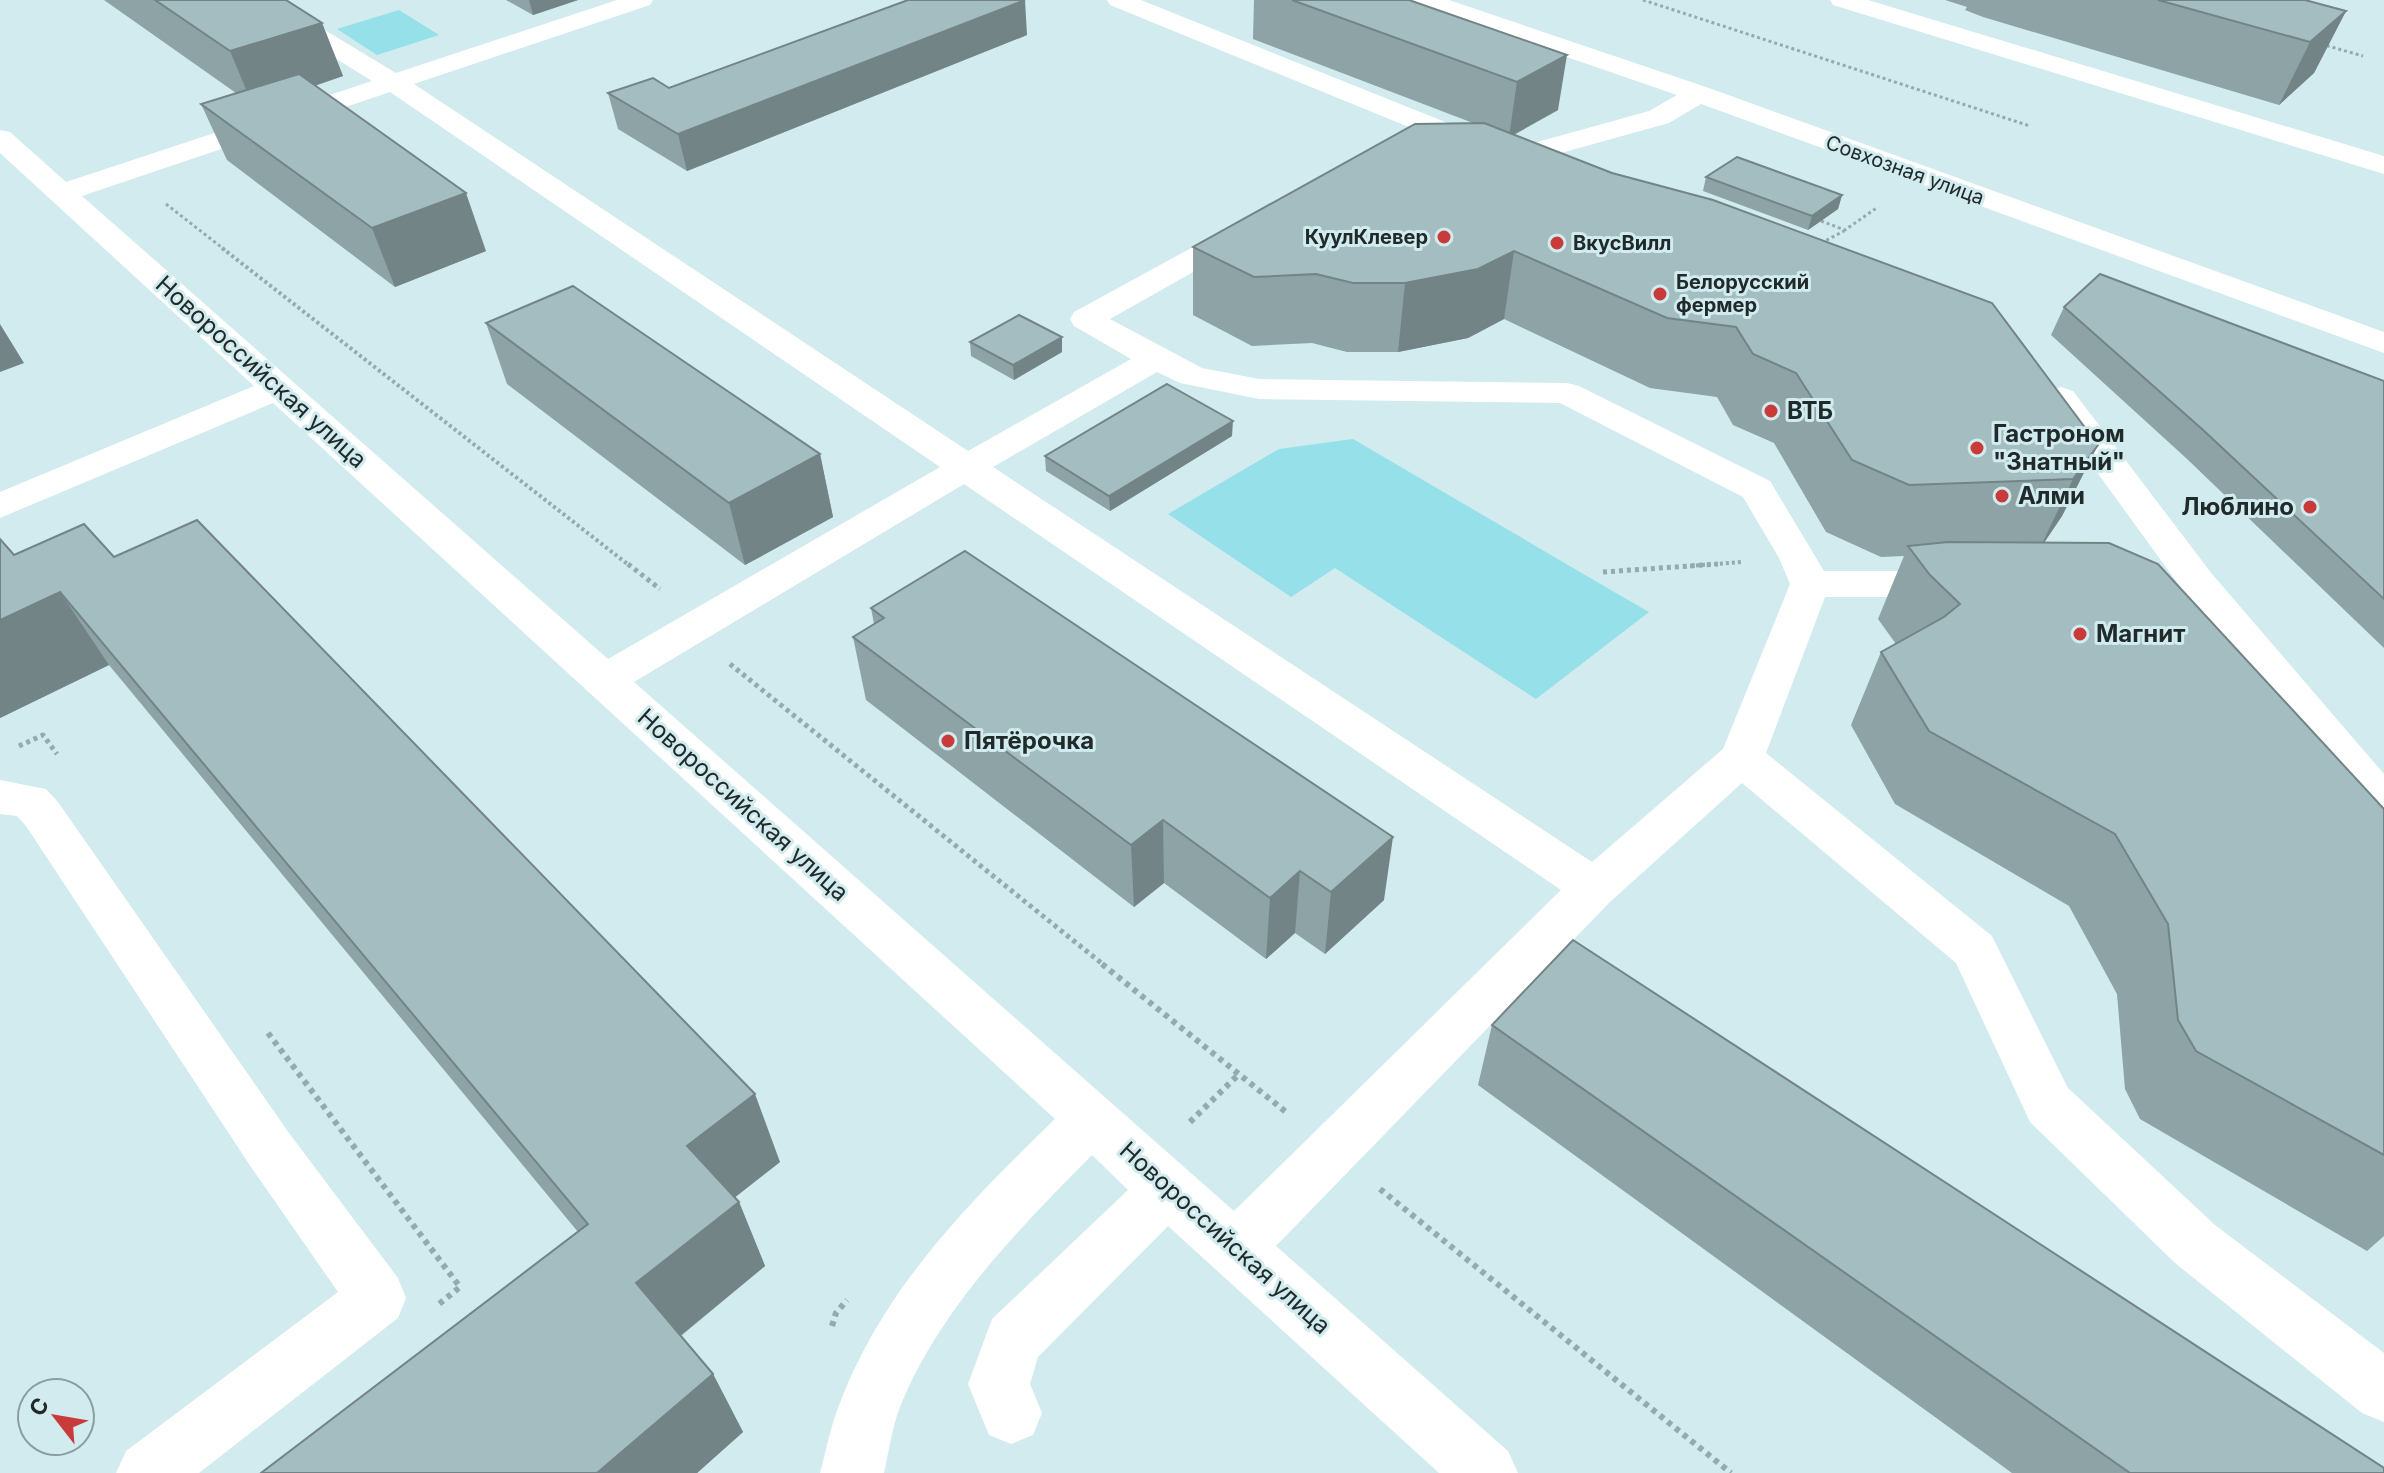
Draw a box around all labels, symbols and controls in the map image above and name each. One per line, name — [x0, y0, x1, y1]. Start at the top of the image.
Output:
street label: Совхозная улица — [1822, 130, 1988, 210]
place label: КуулКлевер — [1305, 225, 1428, 249]
marker: КуулКлевер — [1435, 228, 1453, 246]
place label: ВкусВилл — [1573, 231, 1671, 255]
marker: ВкусВилл — [1548, 234, 1566, 252]
street label: Новороссийская улица — [150, 269, 373, 474]
place label: Белорусский фермер — [1676, 270, 1809, 317]
marker: Белорусский фермер — [1651, 285, 1669, 303]
place label: ВТБ — [1787, 396, 1833, 425]
marker: ВТБ — [1762, 402, 1780, 420]
place label: Гастроном "Знатный" — [1993, 419, 2125, 476]
marker: Гастроном "Знатный" — [1968, 439, 1986, 457]
place label: Алми — [2018, 481, 2085, 510]
marker: Алми — [1993, 487, 2011, 505]
place label: Люблино — [2181, 492, 2294, 521]
marker: Люблино — [2301, 498, 2319, 516]
place label: Магнит — [2096, 619, 2185, 648]
marker: Магнит — [2071, 625, 2089, 643]
street label: Новороссийская улица — [632, 702, 855, 907]
place label: Пятёрочка — [964, 726, 1094, 755]
marker: Пятёрочка — [939, 732, 957, 750]
street label: Новороссийская улица — [1114, 1135, 1337, 1340]
north arrow — [16, 1377, 96, 1457]
text: С — [24, 1393, 54, 1420]

